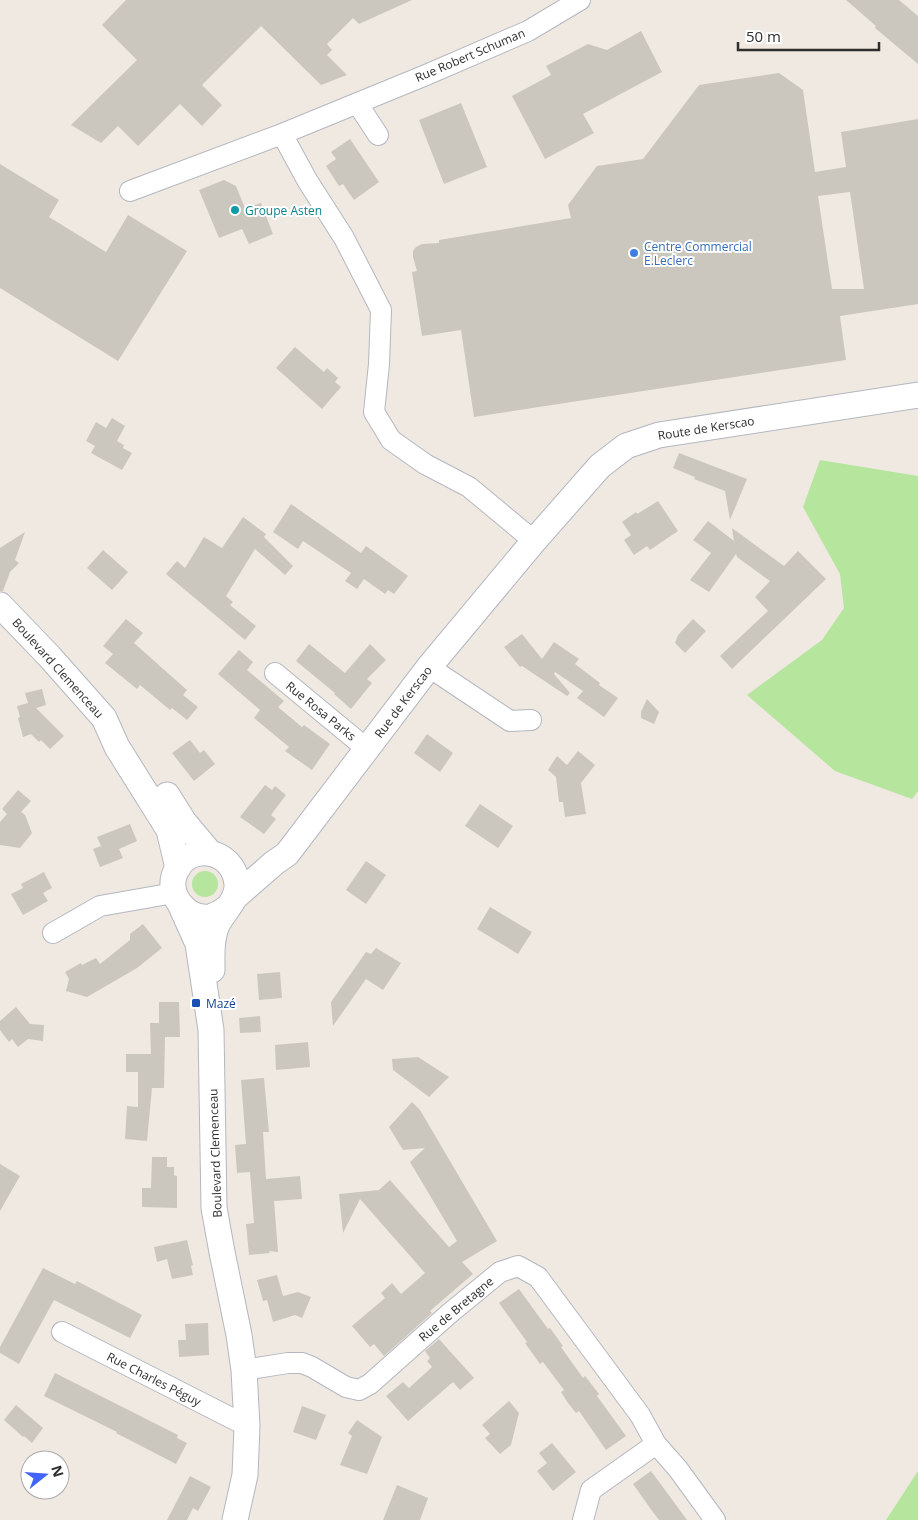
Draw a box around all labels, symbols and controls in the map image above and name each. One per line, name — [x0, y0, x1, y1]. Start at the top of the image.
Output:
scale bar — [738, 20, 879, 52]
street label: Rue Robert Schuman — [412, 24, 528, 86]
text: 50 m — [746, 26, 781, 46]
place label: Groupe Asten — [245, 202, 322, 219]
marker: Groupe Asten — [229, 204, 241, 216]
place label: Centre Commercial E.Leclerc — [644, 238, 752, 269]
marker: Centre Commercial E.Leclerc — [628, 247, 640, 259]
street label: Route de Kerscao — [656, 412, 756, 444]
street label: Boulevard Clemenceau — [8, 614, 108, 722]
street label: Rue de Kerscao — [370, 662, 436, 742]
street label: Rue Rosa Parks — [282, 677, 360, 745]
place label: Mazé — [206, 995, 236, 1012]
marker: Mazé — [190, 997, 202, 1009]
street label: Boulevard Clemenceau — [204, 1088, 226, 1218]
street label: Rue de Bretagne — [415, 1273, 497, 1345]
street label: Rue Charles Péguy — [104, 1348, 205, 1411]
north arrow — [20, 1450, 70, 1500]
text: N — [47, 1463, 69, 1479]

